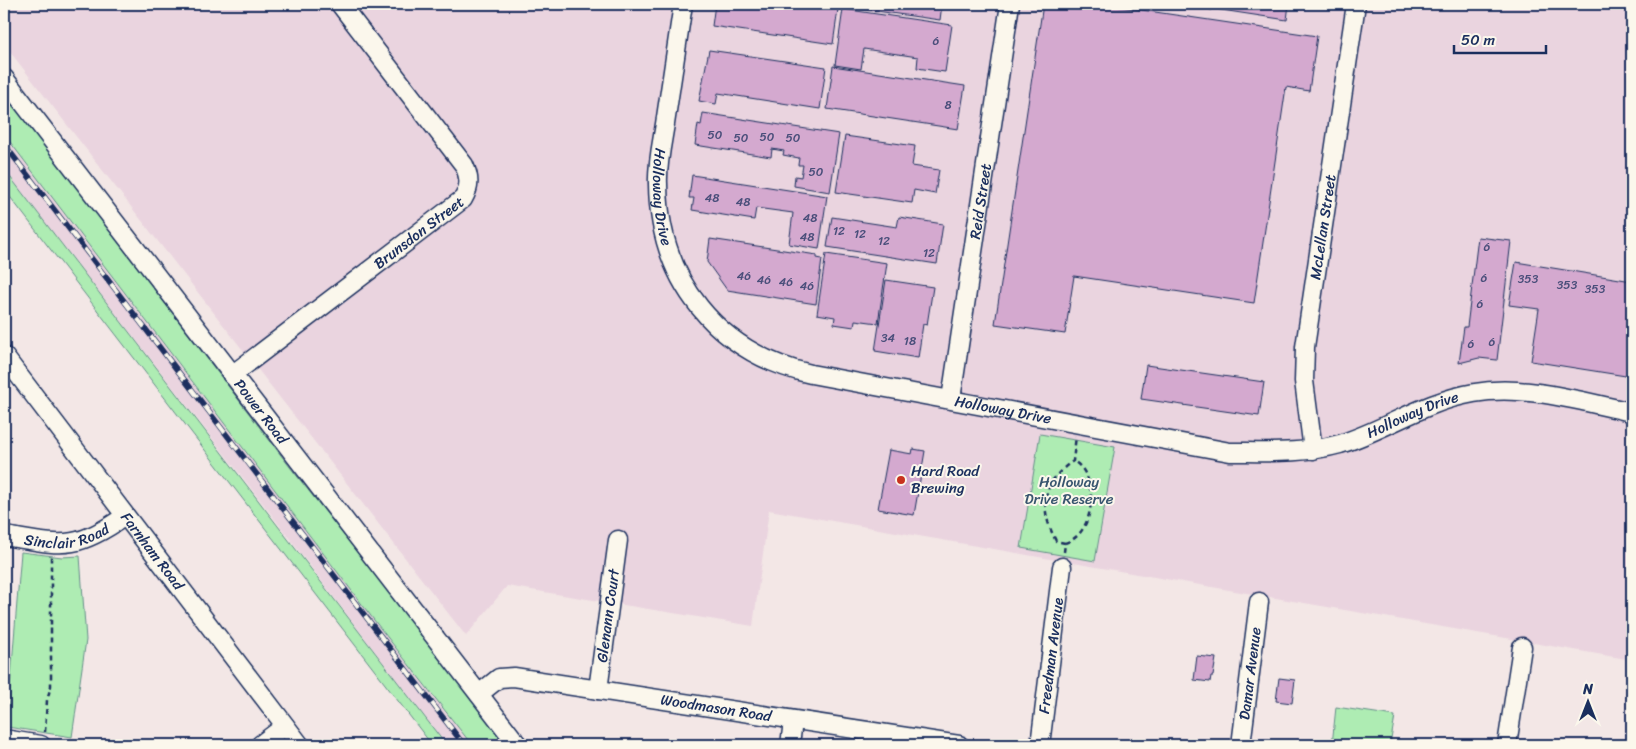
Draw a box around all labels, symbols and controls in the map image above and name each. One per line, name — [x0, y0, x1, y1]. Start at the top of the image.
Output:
scale bar — [1454, 22, 1546, 54]
text: 50 m — [1461, 27, 1496, 53]
house number: 6 — [933, 30, 940, 52]
house number: 8 — [944, 94, 952, 116]
house number: 50 — [708, 124, 723, 146]
house number: 50 — [760, 126, 775, 148]
house number: 50 — [734, 127, 749, 149]
house number: 50 — [786, 127, 801, 149]
street label: Holloway Drive — [645, 146, 680, 249]
house number: 50 — [809, 161, 824, 183]
street label: Reid Street — [962, 161, 999, 241]
street label: McLellan Street — [1302, 172, 1344, 281]
house number: 48 — [705, 187, 719, 209]
street label: Brunsdon Street — [368, 189, 470, 276]
house number: 48 — [736, 191, 750, 213]
house number: 48 — [803, 207, 817, 229]
house number: 12 — [833, 220, 845, 242]
house number: 12 — [854, 223, 866, 245]
house number: 48 — [800, 226, 814, 248]
house number: 12 — [878, 230, 890, 252]
house number: 6 — [1484, 236, 1491, 258]
house number: 12 — [923, 242, 935, 264]
house number: 46 — [737, 265, 751, 287]
house number: 6 — [1481, 267, 1488, 289]
house number: 353 — [1518, 268, 1539, 290]
house number: 46 — [757, 269, 771, 291]
house number: 46 — [779, 271, 793, 293]
house number: 353 — [1557, 274, 1578, 296]
house number: 46 — [800, 275, 814, 297]
house number: 353 — [1585, 278, 1606, 300]
house number: 6 — [1477, 293, 1484, 315]
house number: 34 — [881, 327, 896, 349]
house number: 18 — [904, 330, 916, 352]
house number: 6 — [1489, 331, 1496, 353]
house number: 6 — [1468, 333, 1475, 355]
street label: Power Road — [227, 373, 295, 451]
street label: Holloway Drive — [1362, 384, 1462, 446]
street label: Holloway Drive — [952, 388, 1054, 432]
place label: Hard Road Brewing — [911, 458, 980, 501]
park label: Holloway Drive Reserve — [1025, 469, 1114, 512]
marker: Hard Road Brewing — [895, 474, 907, 486]
street label: Farnham Road — [114, 506, 191, 597]
street label: Sinclair Road — [22, 516, 115, 556]
street label: Glenann Court — [589, 566, 627, 664]
street label: Freedman Avenue — [1031, 596, 1071, 715]
street label: Damar Avenue — [1231, 625, 1269, 722]
north arrow — [1564, 676, 1614, 726]
text: N — [1582, 677, 1593, 702]
street label: Woodmason Road — [659, 687, 774, 729]

